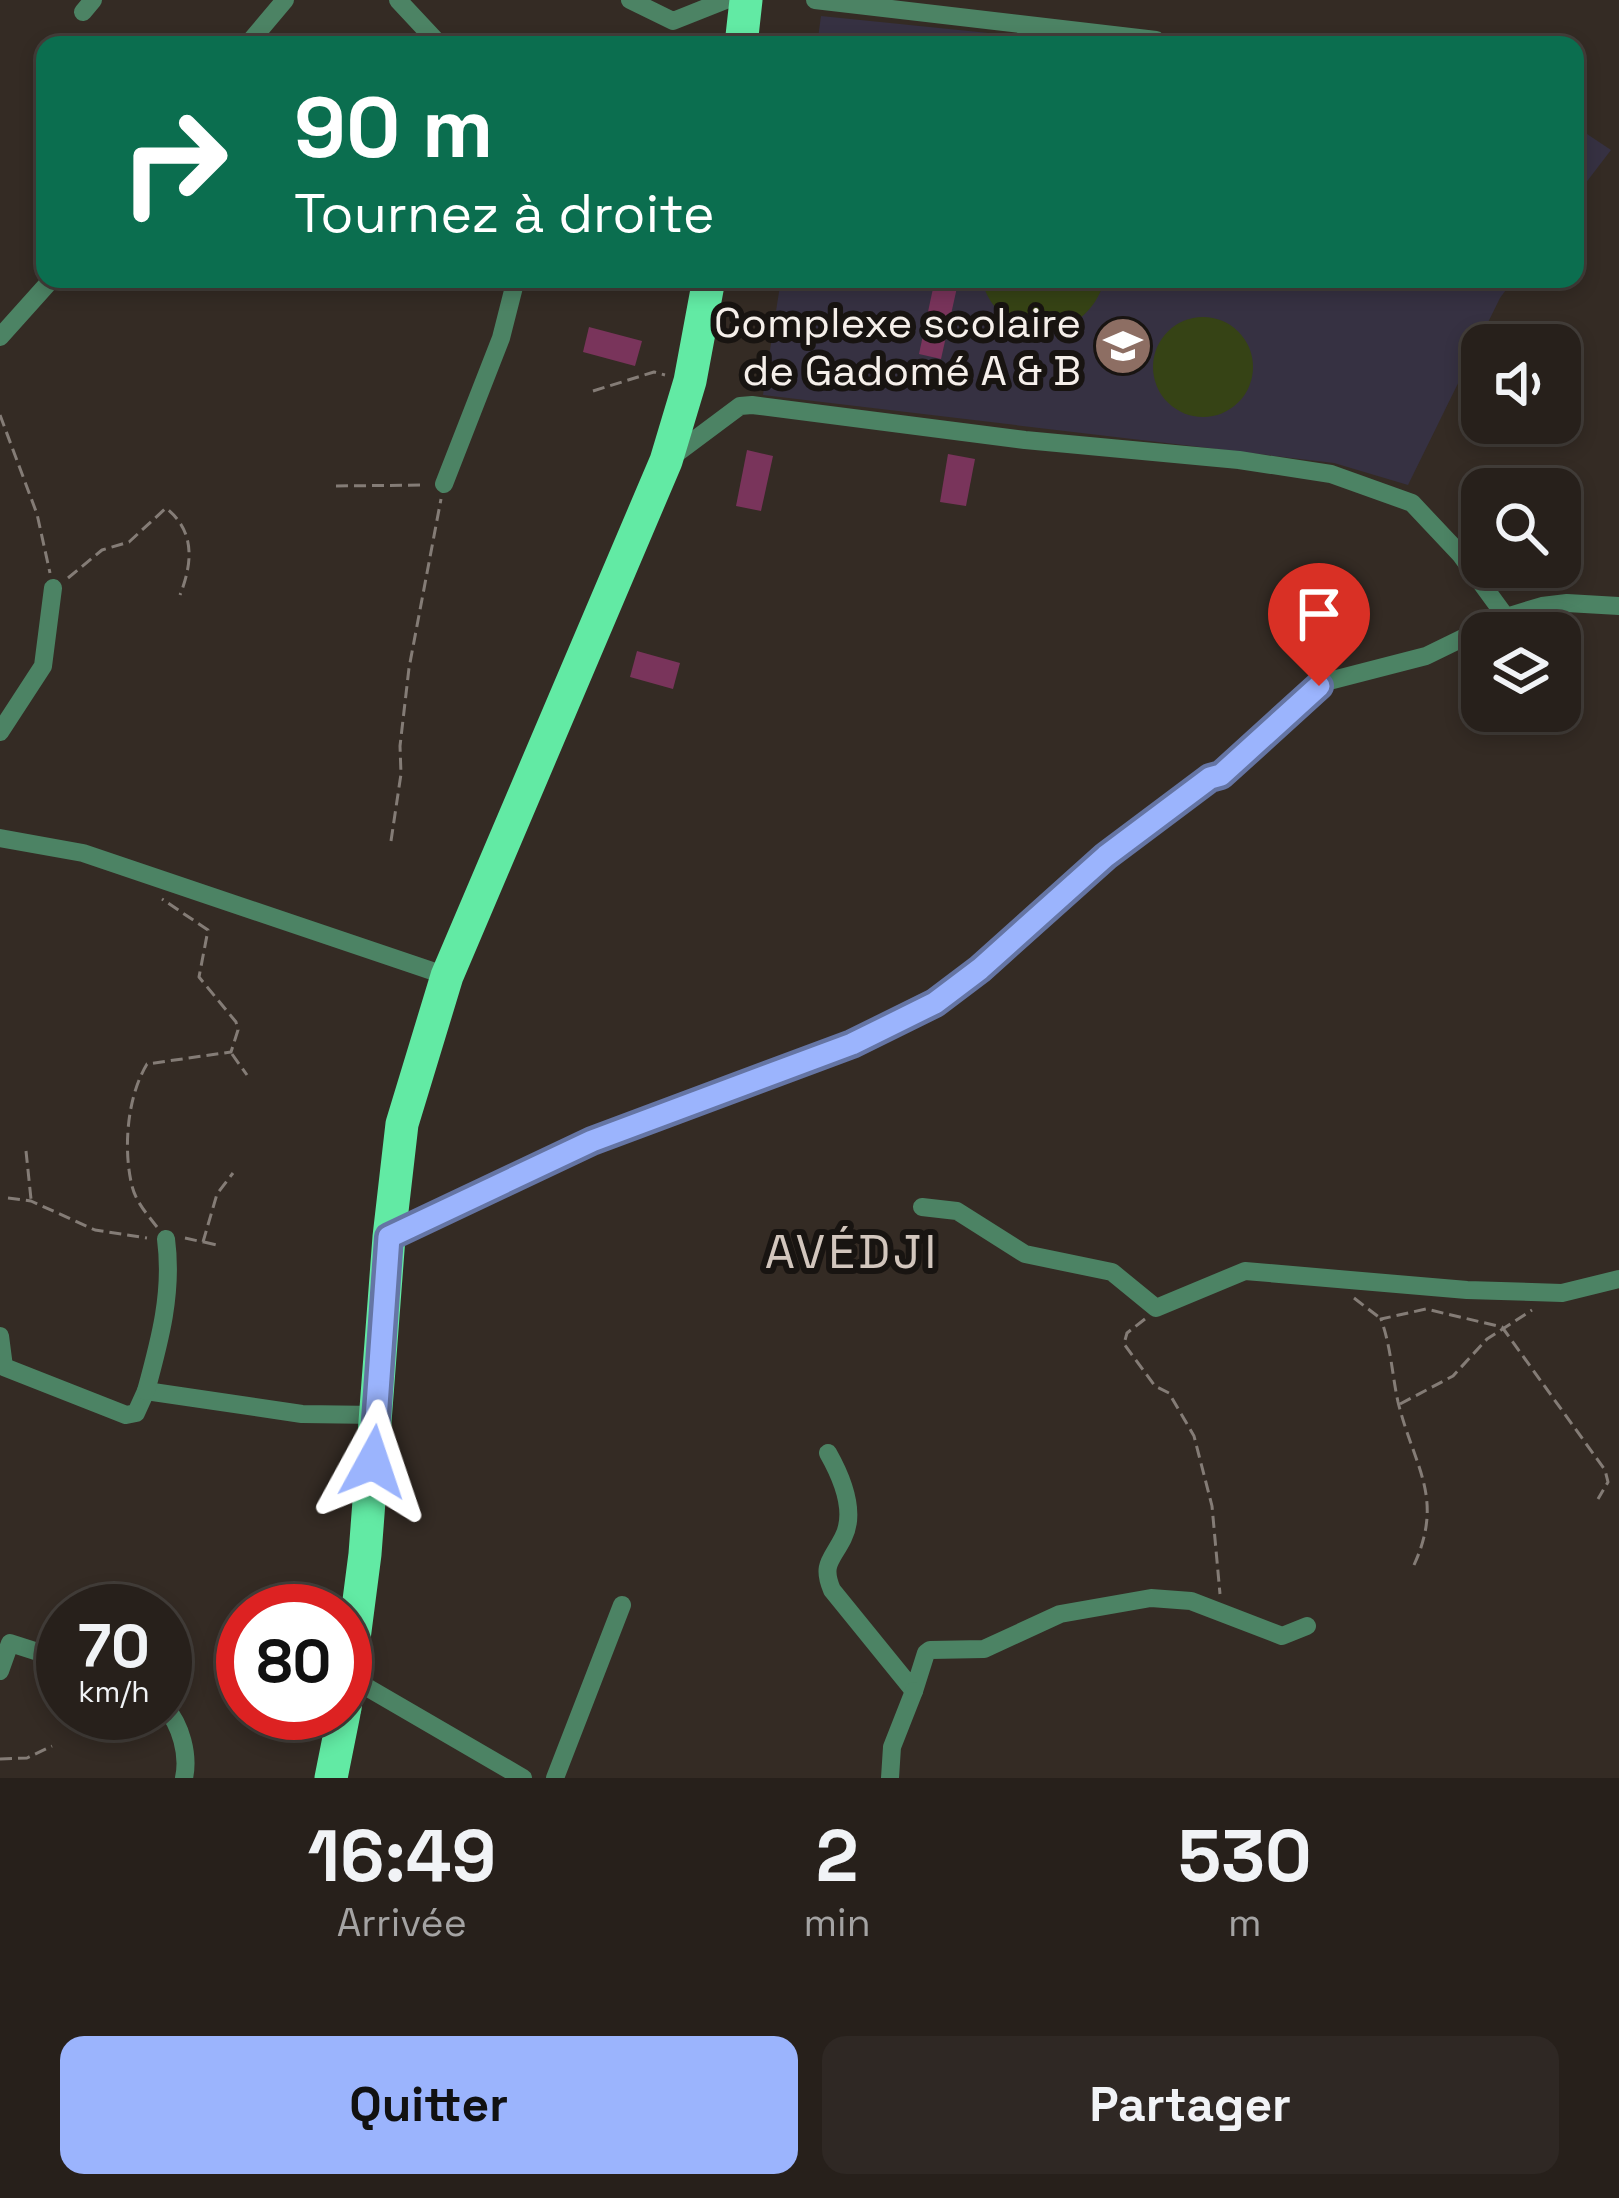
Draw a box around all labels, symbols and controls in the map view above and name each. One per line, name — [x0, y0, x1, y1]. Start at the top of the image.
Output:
text: 90 m — [294, 74, 493, 182]
icon: right — [96, 84, 252, 240]
text: Tournez à droite — [294, 179, 715, 248]
place label: Complexe scolaire de Gadomé A & B — [714, 296, 1081, 397]
school or university icon: Complexe scolaire de Gadomé A & B — [1092, 315, 1154, 377]
map controls — [1461, 324, 1581, 732]
button: sound — [1461, 324, 1581, 444]
button: search — [1461, 468, 1581, 588]
pin — [1268, 563, 1370, 686]
icon: arrive — [1286, 581, 1352, 647]
button: layers — [1461, 612, 1581, 732]
district label: AVÉDJI — [765, 1221, 939, 1282]
position arrow — [310, 1399, 436, 1525]
speed limit sign: 80 — [216, 1584, 372, 1740]
text: 70 — [78, 1608, 150, 1685]
text: km/h — [78, 1672, 150, 1711]
text: 16:49 — [307, 1810, 496, 1902]
text: 2 — [816, 1810, 858, 1902]
text: 530 — [1178, 1810, 1312, 1902]
text: Arrivée — [337, 1898, 467, 1947]
text: min — [804, 1898, 871, 1947]
text: m — [1228, 1898, 1262, 1947]
button: Quitter — [60, 2036, 798, 2174]
button: Partager — [822, 2036, 1559, 2174]

